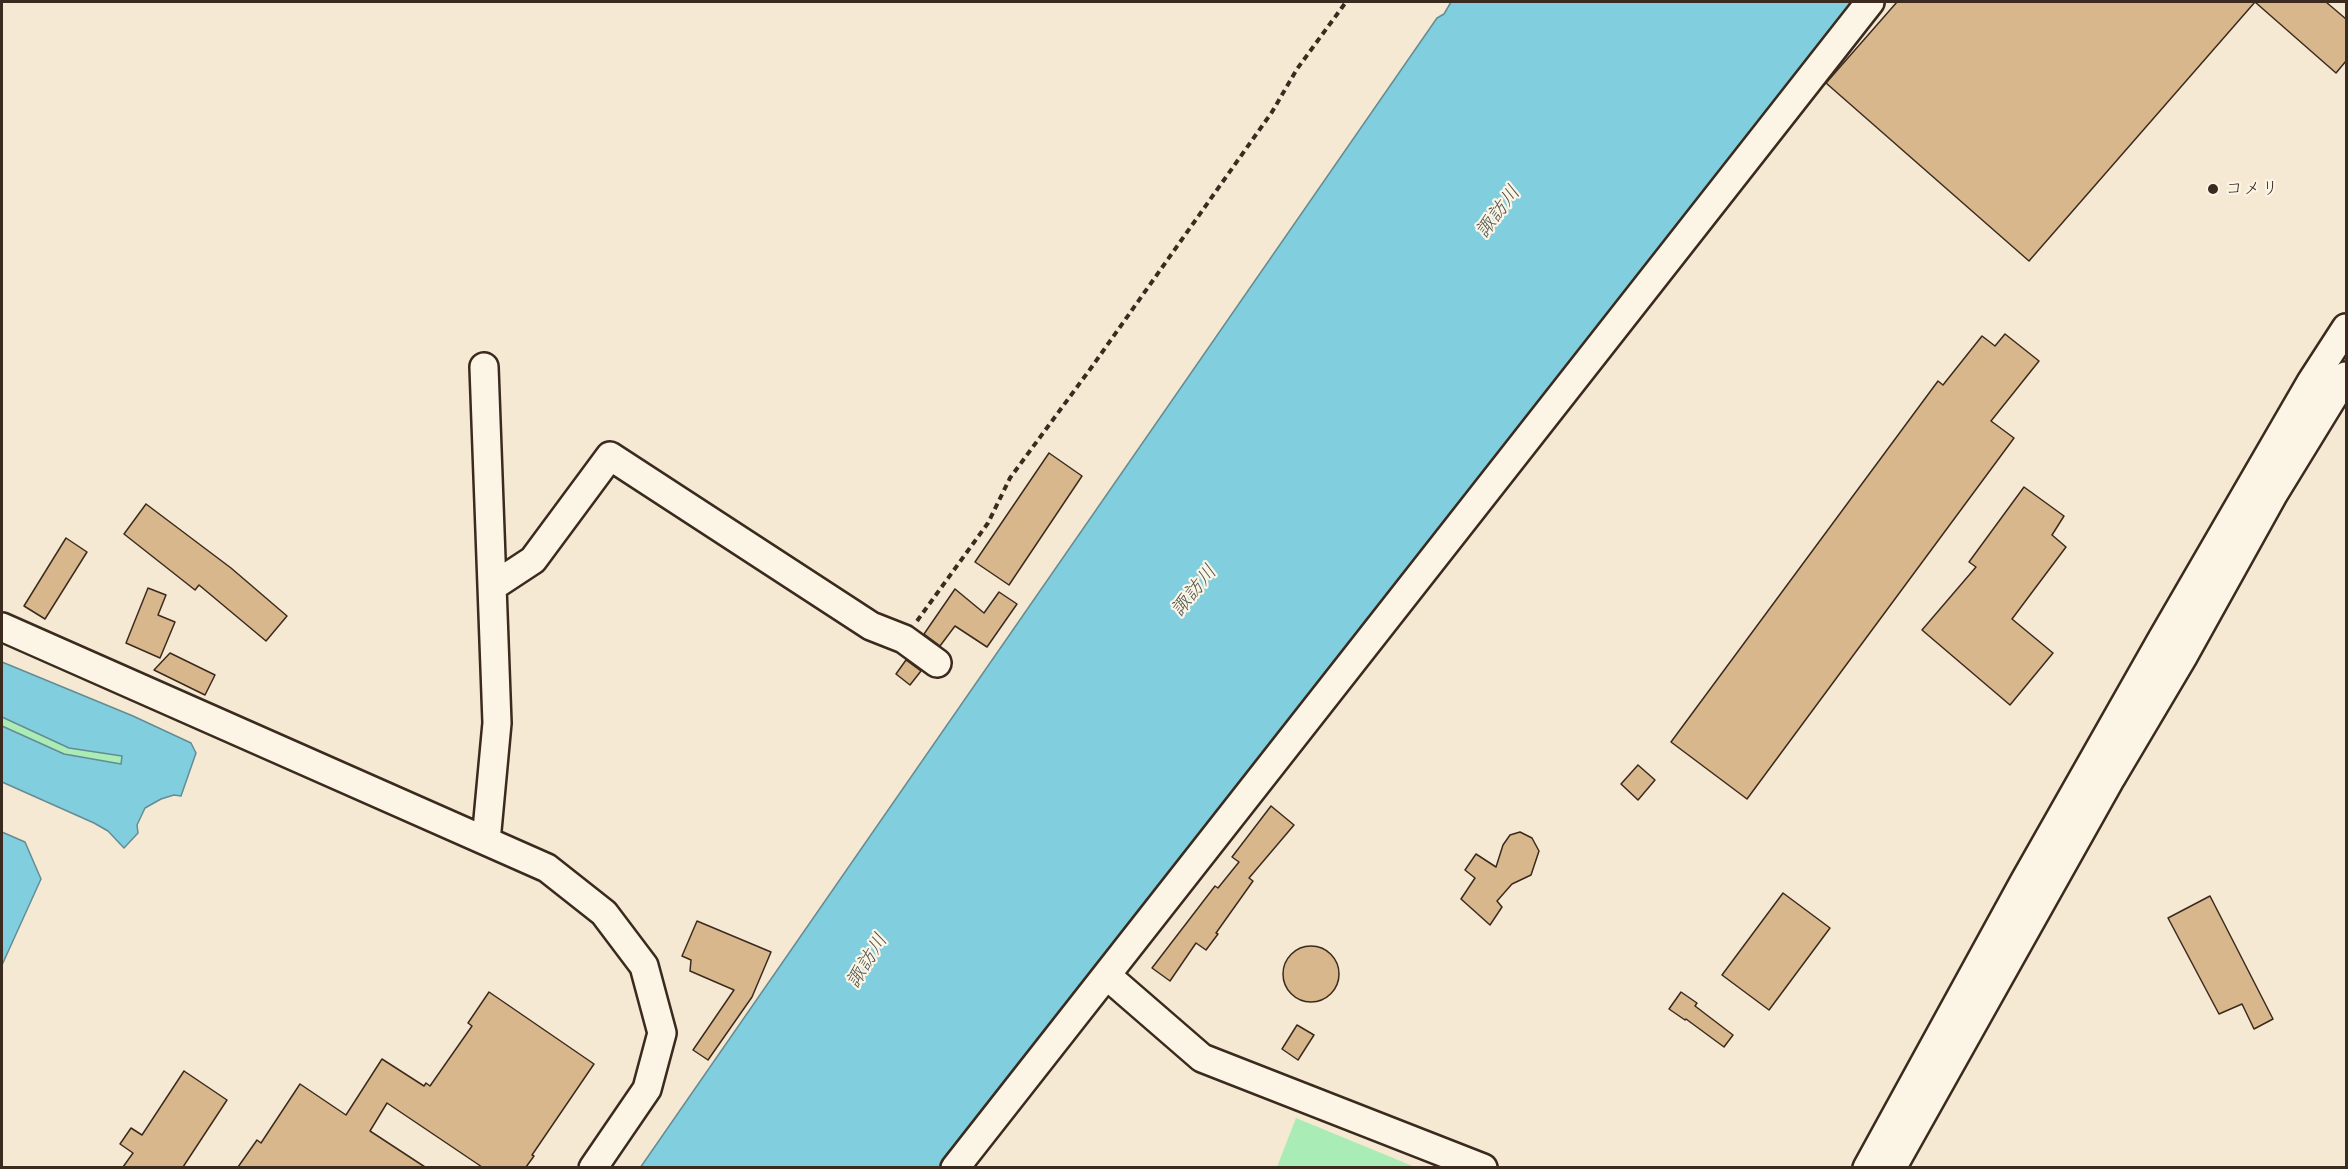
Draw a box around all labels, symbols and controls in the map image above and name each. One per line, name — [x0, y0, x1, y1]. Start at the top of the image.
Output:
place label: コメリ — [2225, 178, 2279, 200]
water label: 諏訪川 — [1470, 181, 1526, 243]
marker: コメリ — [2206, 182, 2220, 196]
water label: 諏訪川 — [1166, 560, 1222, 622]
water label: 諏訪川 — [841, 929, 893, 993]

